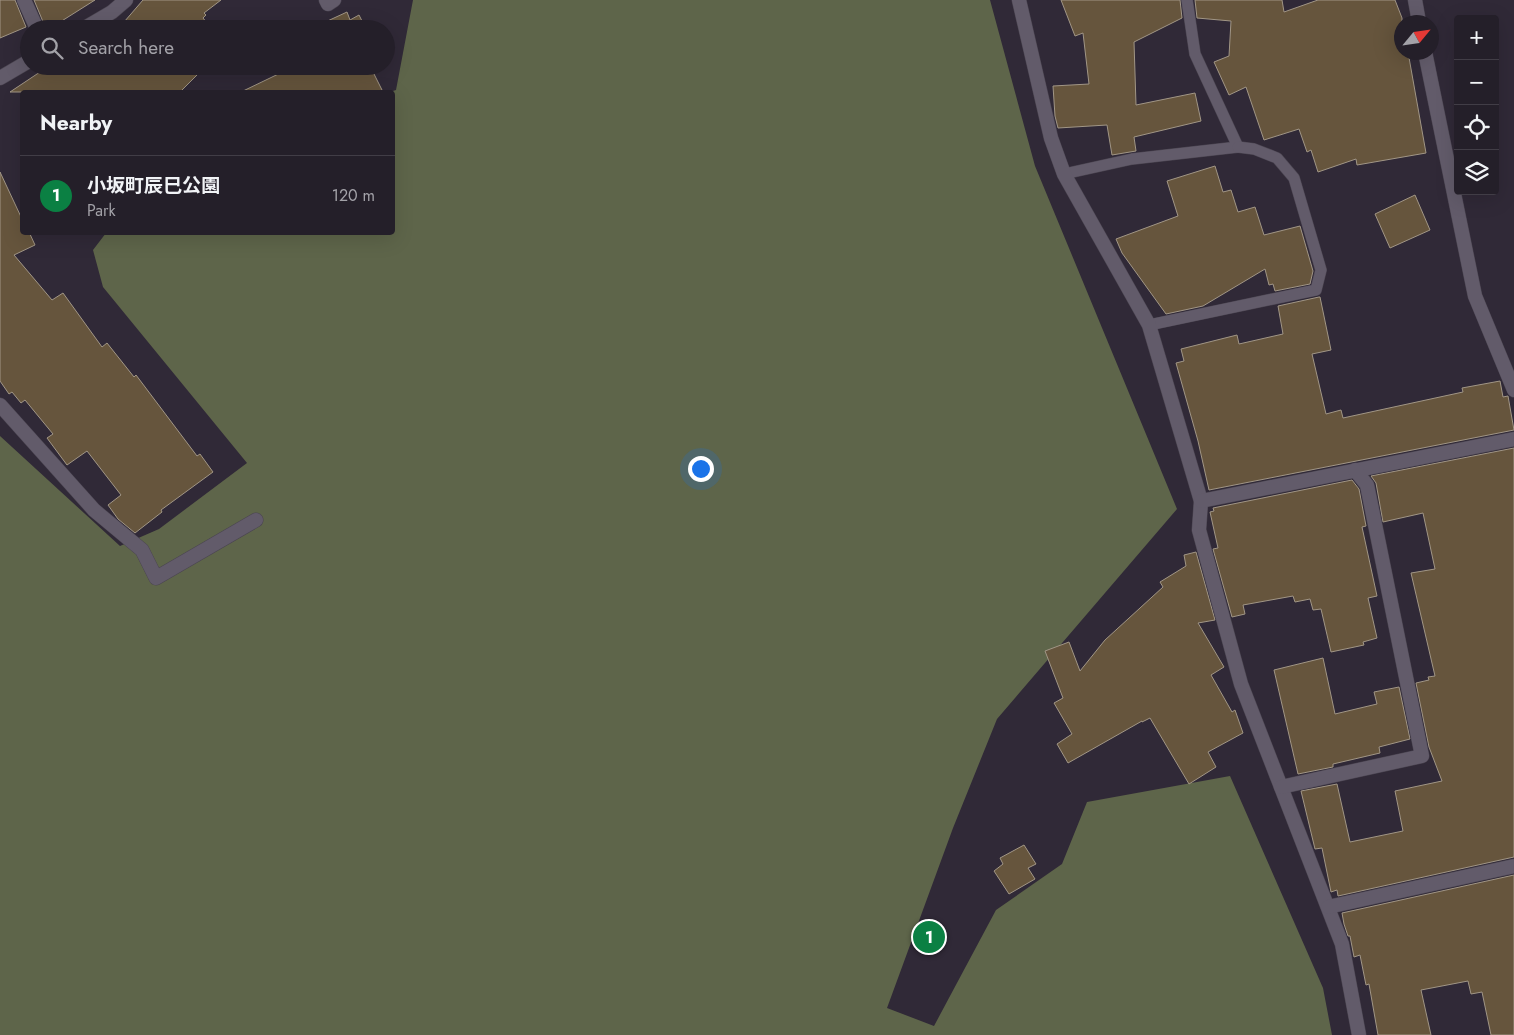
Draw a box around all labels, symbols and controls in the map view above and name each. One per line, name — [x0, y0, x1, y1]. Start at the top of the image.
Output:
north arrow — [1394, 15, 1439, 60]
map controls — [1454, 15, 1499, 195]
button: + — [1454, 15, 1499, 60]
search box — [20, 20, 395, 75]
icon: search — [38, 34, 66, 62]
text: Search here — [78, 34, 174, 61]
button: − — [1454, 60, 1499, 105]
button: locate — [1454, 105, 1499, 150]
text: Nearby — [40, 108, 112, 138]
button: layers — [1454, 150, 1499, 195]
text: 小坂町辰巳公園 — [87, 172, 220, 199]
text: 1 — [52, 184, 60, 207]
text: 120 m — [332, 184, 375, 207]
text: Park — [87, 199, 116, 222]
your location — [688, 456, 714, 482]
pin: 1 — [913, 918, 945, 956]

